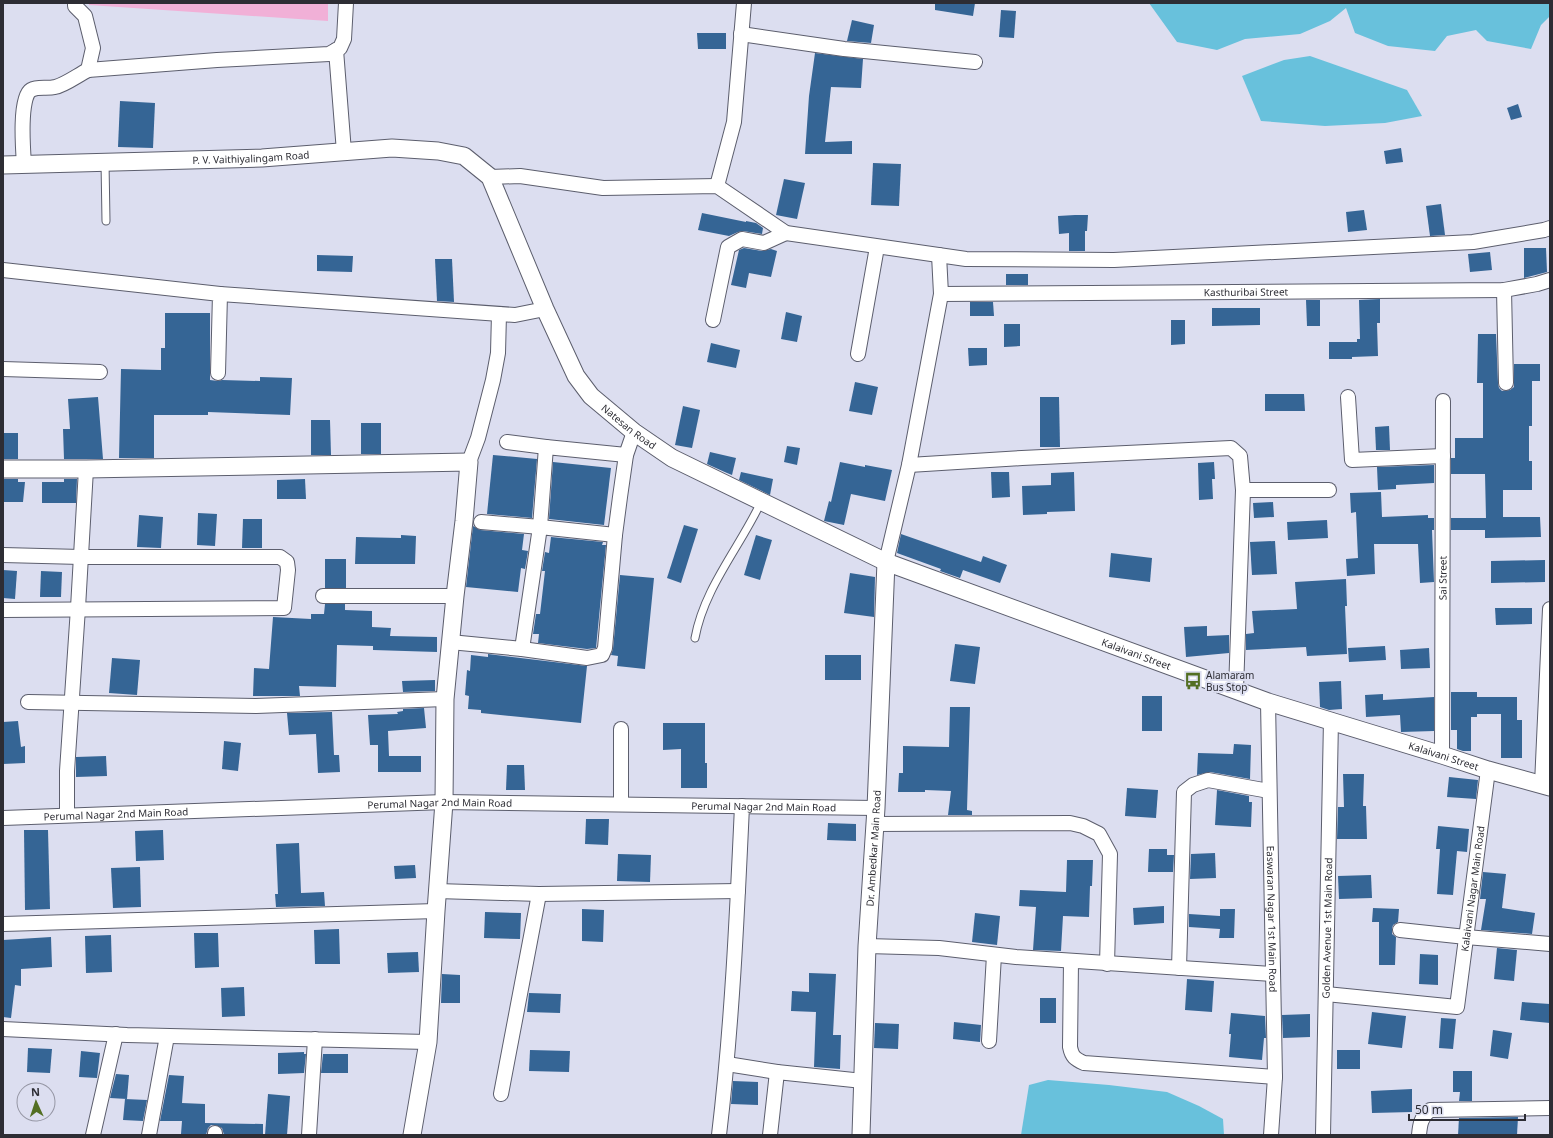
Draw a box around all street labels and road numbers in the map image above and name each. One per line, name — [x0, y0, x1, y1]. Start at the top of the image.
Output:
street label: P. V. Vaithiyalingam Road — [192, 147, 310, 167]
street label: Kasthuribai Street — [1204, 285, 1289, 299]
street label: Natesan Road — [599, 401, 659, 452]
street label: Sai Street — [1435, 555, 1450, 600]
street label: Kalaivani Street — [1100, 635, 1173, 673]
street label: Kalaivani Street — [1407, 738, 1481, 774]
street label: Dr. Ambedkar Main Road — [863, 790, 884, 907]
street label: Perumal Nagar 2nd Main Road — [367, 795, 512, 812]
street label: Perumal Nagar 2nd Main Road — [691, 798, 836, 814]
street label: Perumal Nagar 2nd Main Road — [43, 804, 189, 824]
street label: Kalaivani Nagar Main Road — [1457, 825, 1488, 952]
street label: Easwaran Nagar 1st Main Road — [1264, 846, 1280, 992]
street label: Golden Avenue 1st Main Road — [1319, 857, 1335, 999]

